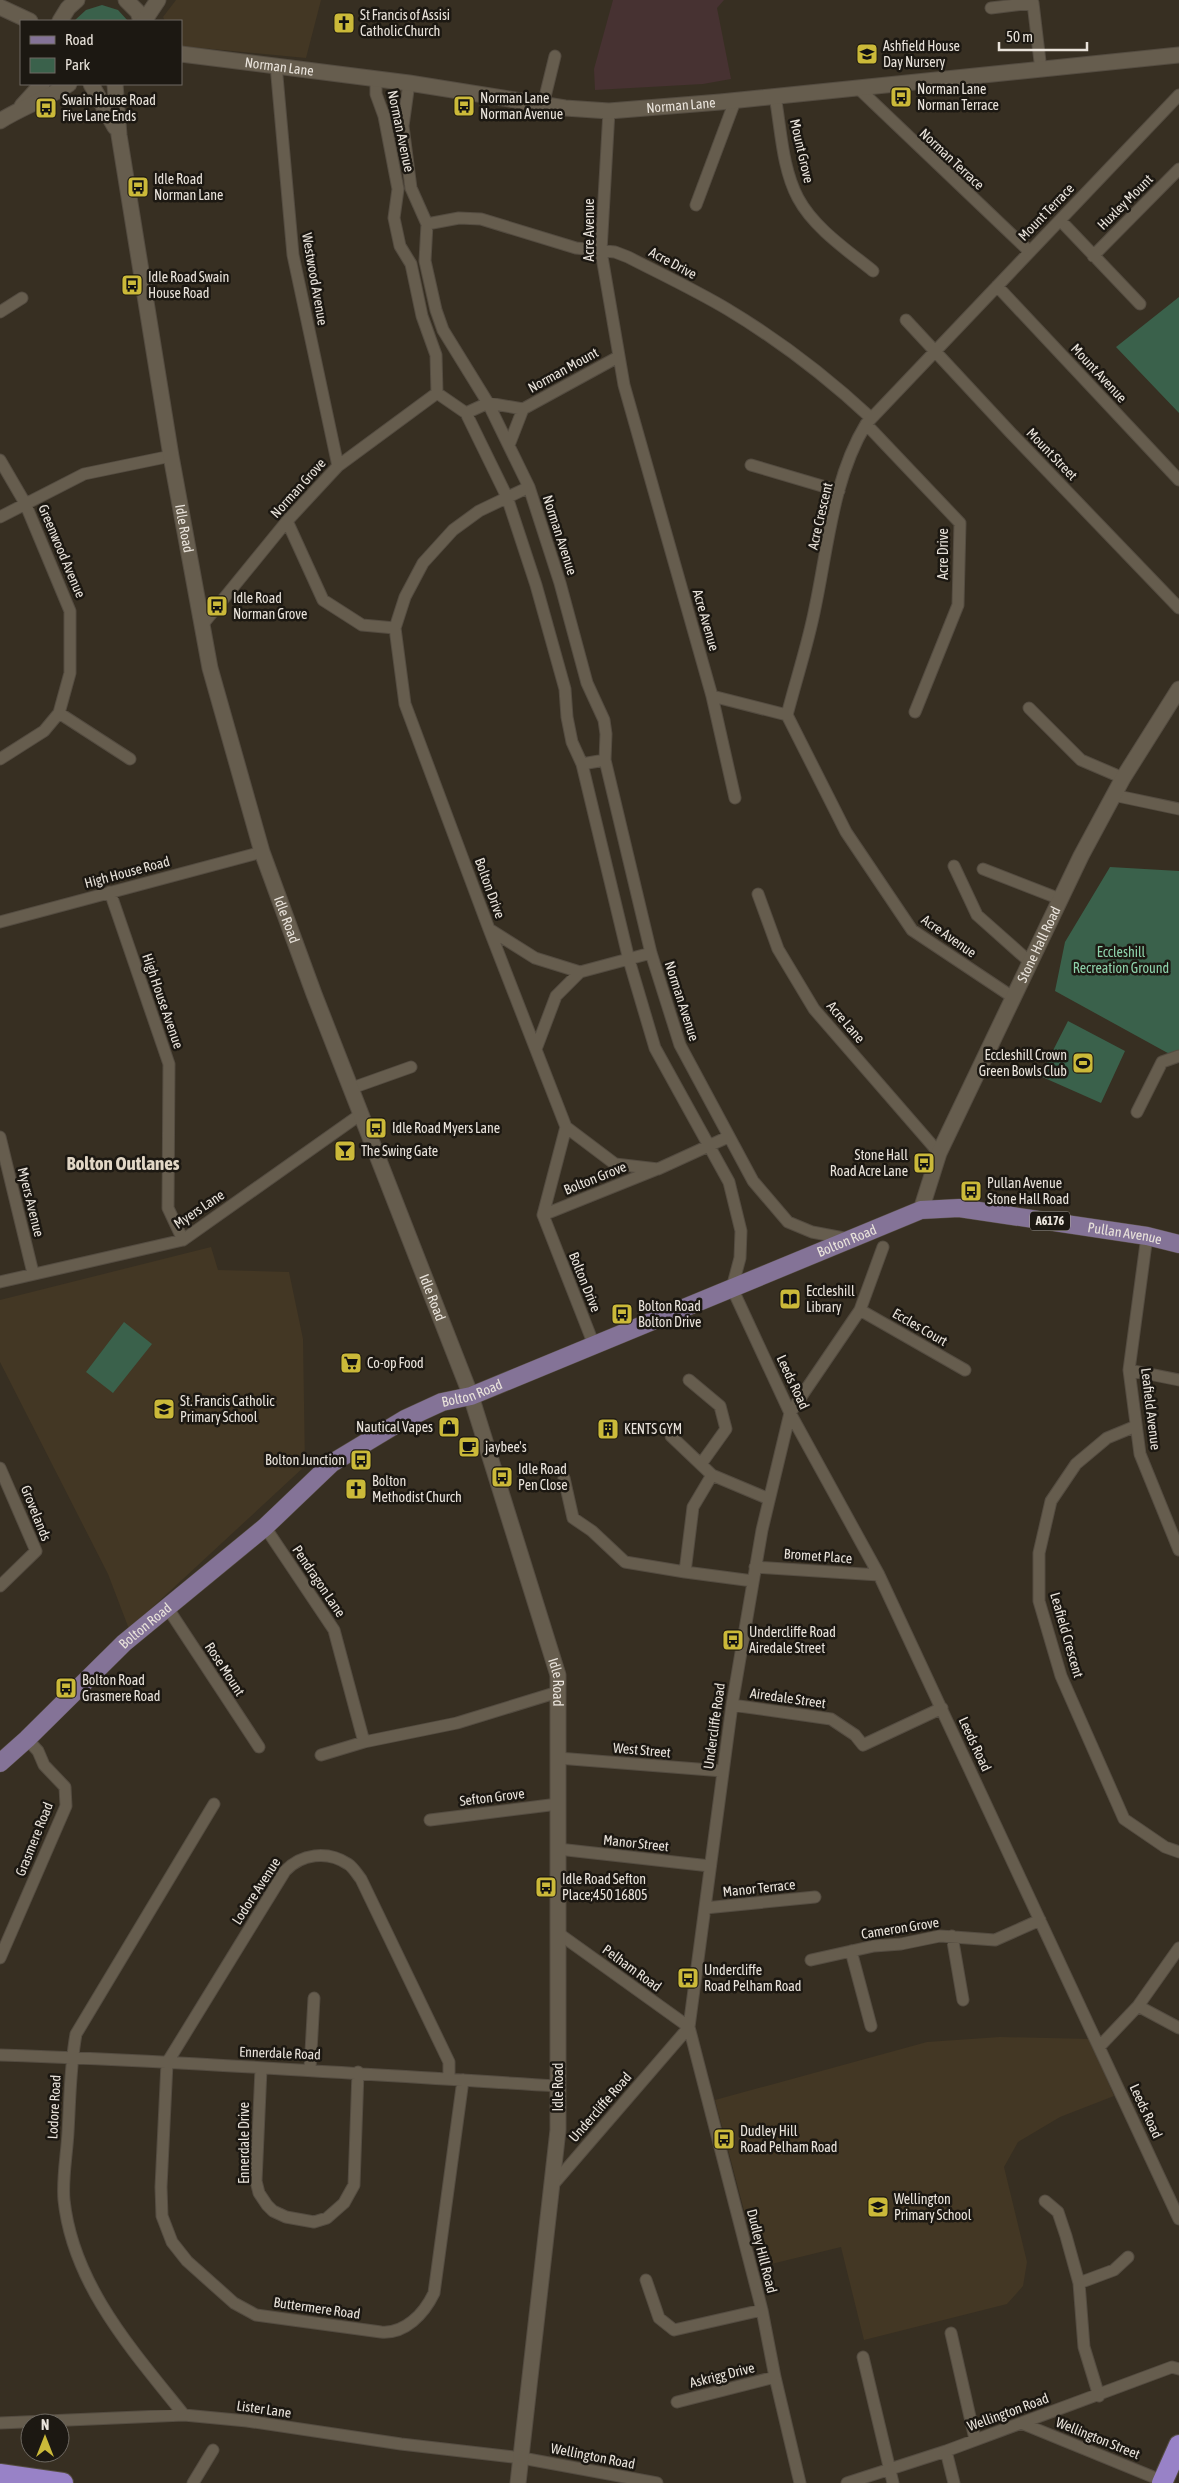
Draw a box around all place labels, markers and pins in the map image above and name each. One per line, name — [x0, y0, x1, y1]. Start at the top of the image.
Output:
place label: St Francis of Assisi Catholic Church — [360, 7, 450, 39]
church icon: St Francis of Assisi Catholic Church — [332, 11, 356, 35]
place label: Ashfield House Day Nursery — [883, 38, 960, 70]
school or university icon: Ashfield House Day Nursery — [855, 42, 879, 66]
place label: Norman Lane Norman Terrace — [917, 81, 999, 113]
bus stop icon: Norman Lane Norman Terrace — [889, 85, 913, 109]
place label: Norman Lane Norman Avenue — [480, 90, 563, 122]
place label: Swain House Road Five Lane Ends — [62, 92, 156, 124]
bus stop icon: Norman Lane Norman Avenue — [452, 94, 476, 118]
bus stop icon: Swain House Road Five Lane Ends — [34, 96, 58, 120]
place label: Idle Road Norman Lane — [154, 171, 223, 203]
bus stop icon: Idle Road Norman Lane — [126, 175, 150, 199]
place label: Idle Road Swain House Road — [148, 269, 229, 301]
bus stop icon: Idle Road Swain House Road — [120, 273, 144, 297]
place label: Idle Road Norman Grove — [233, 590, 307, 622]
bus stop icon: Idle Road Norman Grove — [205, 594, 229, 618]
place label: Eccleshill Crown Green Bowls Club — [979, 1047, 1067, 1079]
sports icon: Eccleshill Crown Green Bowls Club — [1071, 1051, 1095, 1075]
bus stop icon: Idle Road Myers Lane — [364, 1116, 388, 1140]
place label: Idle Road Myers Lane — [392, 1120, 500, 1136]
bar icon: The Swing Gate — [333, 1139, 357, 1163]
place label: The Swing Gate — [361, 1143, 438, 1159]
place label: Stone Hall Road Acre Lane — [830, 1147, 908, 1179]
bus stop icon: Stone Hall Road Acre Lane — [912, 1151, 936, 1175]
place label: Pullan Avenue Stone Hall Road — [987, 1175, 1069, 1207]
bus stop icon: Pullan Avenue Stone Hall Road — [959, 1179, 983, 1203]
place label: Eccleshill Library — [806, 1283, 855, 1315]
library icon: Eccleshill Library — [778, 1287, 802, 1311]
place label: Bolton Road Bolton Drive — [638, 1298, 701, 1330]
bus stop icon: Bolton Road Bolton Drive — [610, 1302, 634, 1326]
supermarket icon: Co-op Food — [339, 1351, 363, 1375]
place label: Co-op Food — [367, 1355, 424, 1371]
place label: St. Francis Catholic Primary School — [180, 1393, 275, 1425]
school or university icon: St. Francis Catholic Primary School — [152, 1397, 176, 1421]
shop icon: Nautical Vapes — [437, 1415, 461, 1439]
building icon: KENTS GYM — [596, 1417, 620, 1441]
place label: Nautical Vapes — [356, 1419, 433, 1435]
place label: KENTS GYM — [624, 1421, 682, 1437]
cafe icon: jaybee's — [457, 1435, 481, 1459]
place label: jaybee's — [484, 1439, 527, 1455]
bus stop icon: Bolton Junction — [349, 1448, 373, 1472]
place label: Bolton Junction — [265, 1452, 345, 1468]
place label: Idle Road Pen Close — [518, 1461, 568, 1493]
bus stop icon: Idle Road Pen Close — [490, 1465, 514, 1489]
place label: Bolton Methodist Church — [372, 1473, 462, 1505]
church icon: Bolton Methodist Church — [344, 1477, 368, 1501]
place label: Undercliffe Road Airedale Street — [749, 1624, 836, 1656]
bus stop icon: Undercliffe Road Airedale Street — [721, 1628, 745, 1652]
place label: Bolton Road Grasmere Road — [82, 1672, 160, 1704]
bus stop icon: Bolton Road Grasmere Road — [54, 1676, 78, 1700]
place label: Idle Road Sefton Place;450 16805 — [562, 1871, 648, 1903]
bus stop icon: Idle Road Sefton Place;450 16805 — [534, 1875, 558, 1899]
place label: Undercliffe Road Pelham Road — [704, 1962, 801, 1994]
bus stop icon: Undercliffe Road Pelham Road — [676, 1966, 700, 1990]
place label: Dudley Hill Road Pelham Road — [740, 2123, 837, 2155]
bus stop icon: Dudley Hill Road Pelham Road — [712, 2127, 736, 2151]
place label: Wellington Primary School — [894, 2191, 972, 2223]
school or university icon: Wellington Primary School — [866, 2195, 890, 2219]

